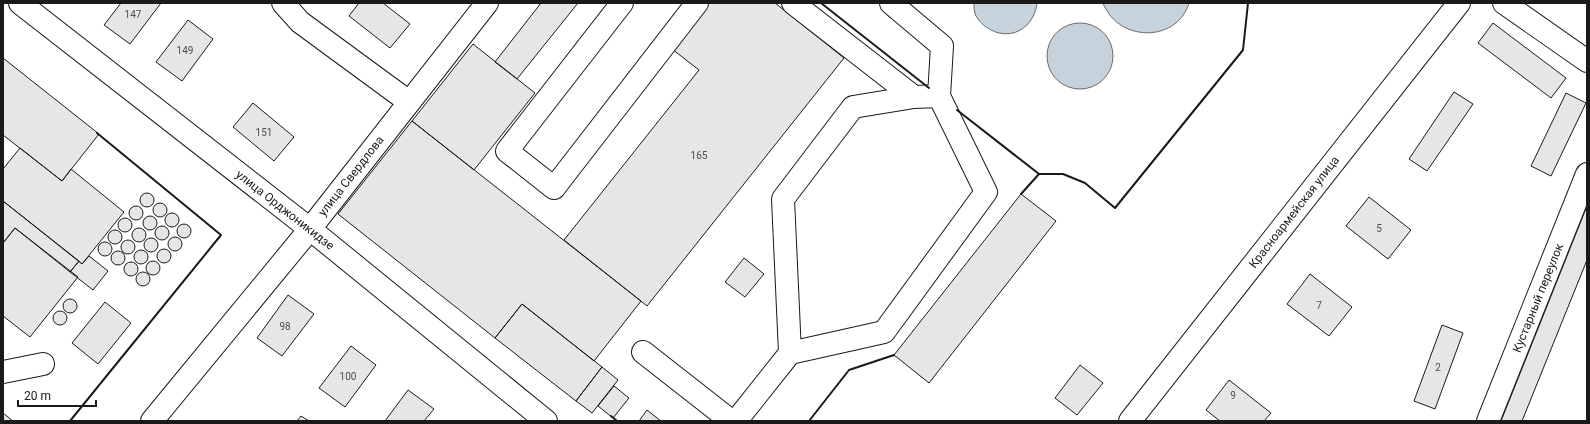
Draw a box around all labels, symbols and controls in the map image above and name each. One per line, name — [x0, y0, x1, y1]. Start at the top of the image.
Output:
house number: 147 — [125, 9, 142, 20]
house number: 149 — [177, 45, 193, 56]
house number: 151 — [256, 127, 272, 138]
street label: улица Свердлова — [315, 133, 387, 219]
house number: 165 — [691, 150, 708, 161]
street label: Красноармейская улица — [1246, 153, 1342, 271]
street label: улица Орджоникидзе — [233, 167, 337, 253]
house number: 5 — [1376, 223, 1382, 234]
street label: Кустарный переулок — [1510, 241, 1566, 355]
house number: 7 — [1316, 300, 1322, 311]
house number: 98 — [279, 321, 291, 332]
house number: 2 — [1435, 362, 1441, 373]
house number: 100 — [340, 371, 357, 382]
scale bar — [18, 382, 96, 408]
text: 20 m — [24, 389, 51, 403]
house number: 9 — [1230, 390, 1236, 401]

